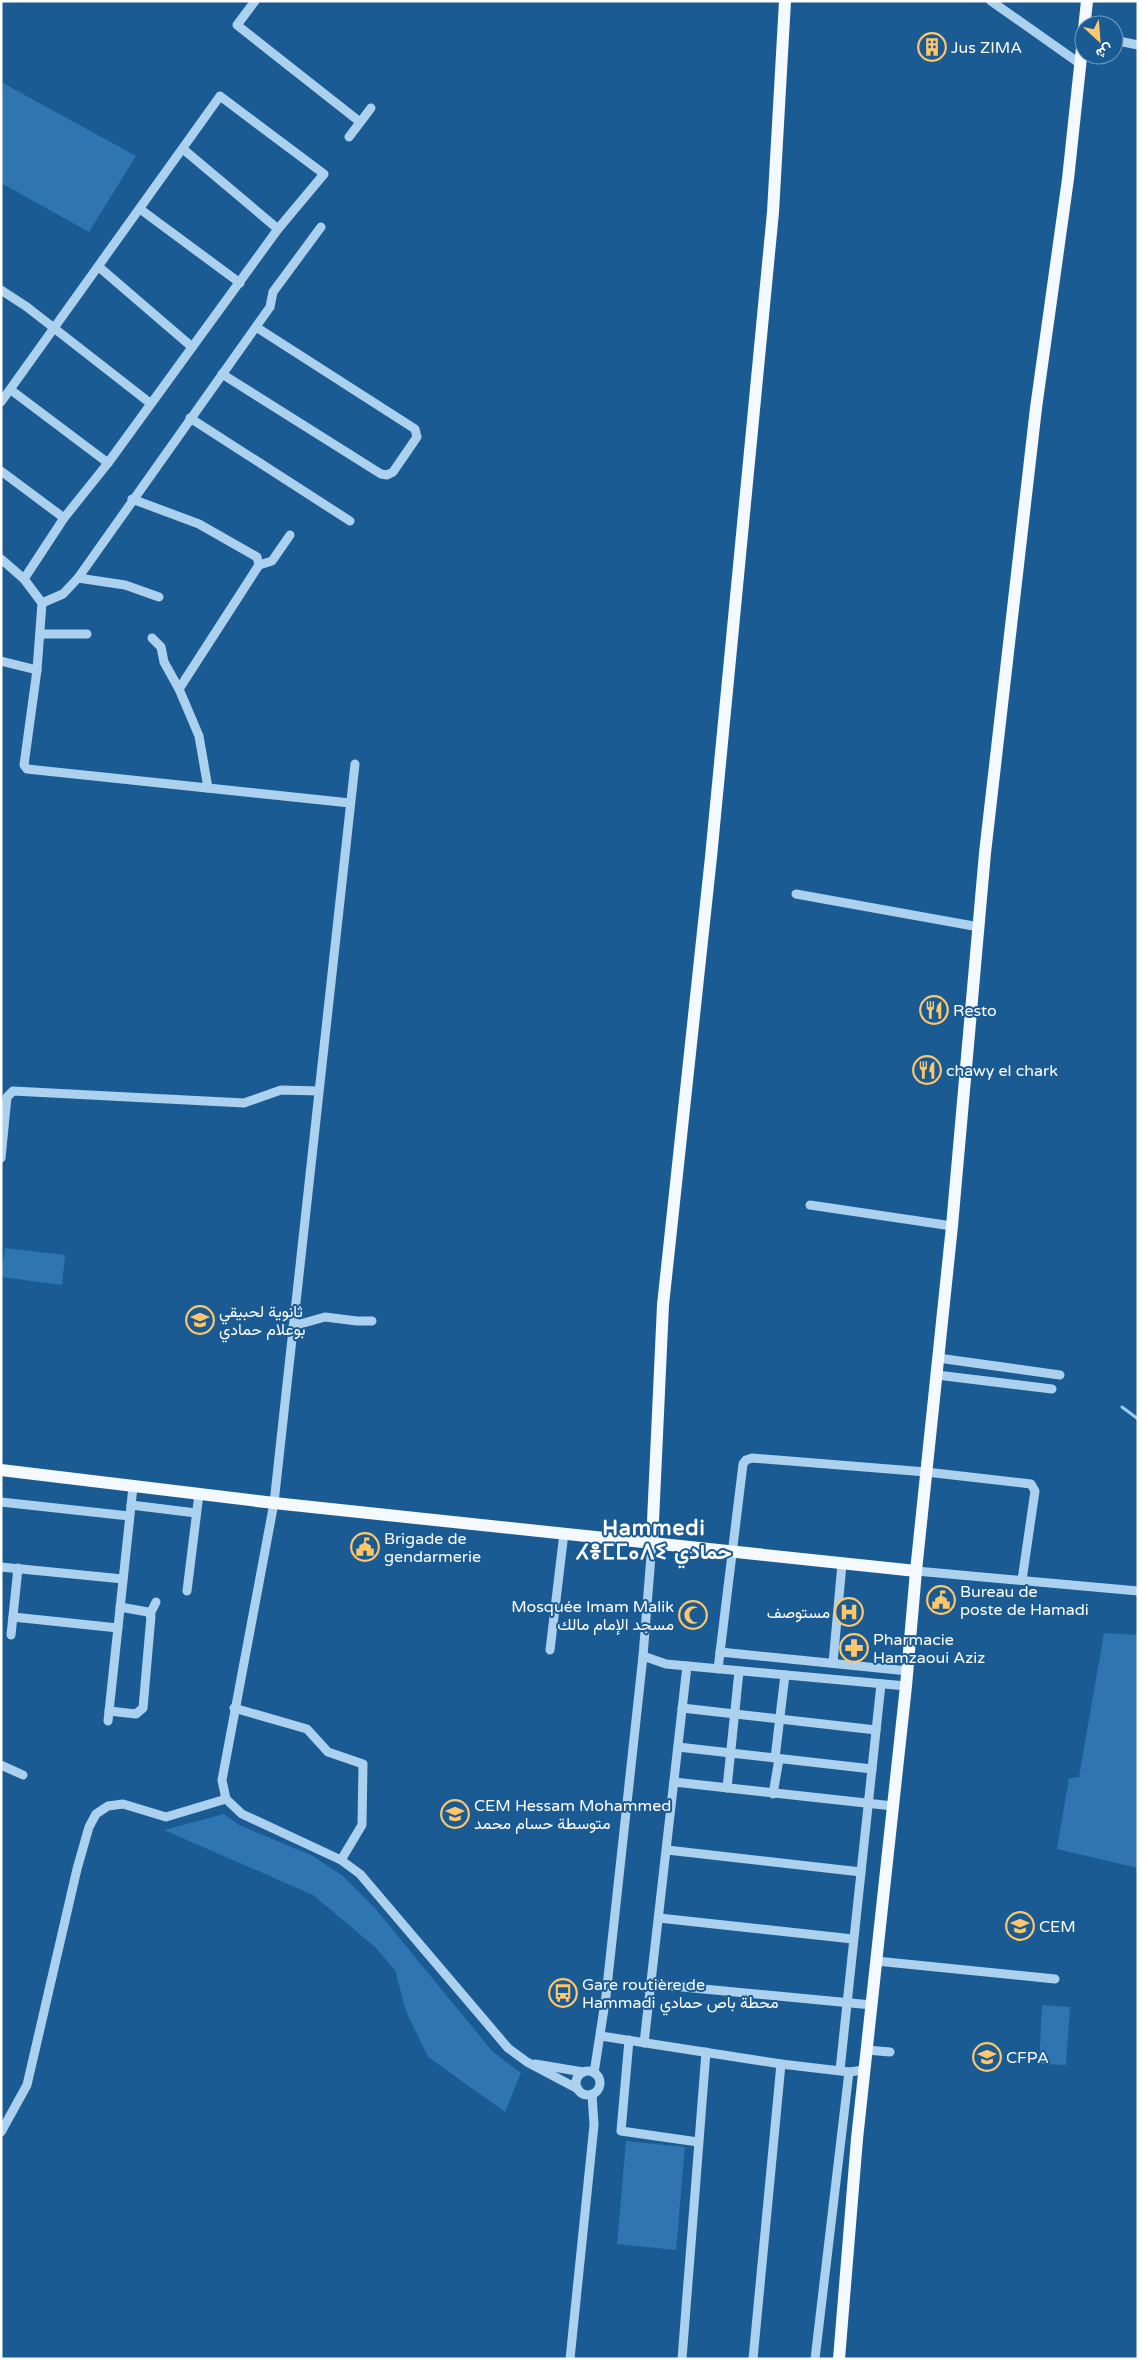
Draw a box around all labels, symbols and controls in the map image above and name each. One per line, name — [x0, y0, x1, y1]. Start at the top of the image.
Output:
north arrow — [1074, 15, 1124, 65]
building icon: Jus ZIMA — [917, 32, 947, 62]
place label: Jus ZIMA — [951, 38, 1022, 58]
text: ش — [1093, 40, 1116, 63]
restaurant icon: Resto — [919, 995, 949, 1025]
place label: Resto — [953, 1001, 997, 1021]
restaurant icon: chawy el chark — [912, 1055, 942, 1085]
place label: chawy el chark — [946, 1061, 1058, 1081]
place label: ثانوية لحبيقي بوعلام حمادي — [219, 1302, 306, 1343]
school or university icon: ثانوية لحبيقي بوعلام حمادي — [185, 1305, 215, 1335]
district label: Hammedi ⵃⴻⵎⵎⴰⴷⵉ حمادي — [575, 1516, 732, 1569]
place label: Brigade de gendarmerie — [384, 1529, 481, 1567]
public building icon: Brigade de gendarmerie — [350, 1532, 380, 1562]
place label: Bureau de poste de Hamadi — [960, 1582, 1089, 1620]
public building icon: Bureau de poste de Hamadi — [926, 1585, 956, 1615]
place label: Mosquée Imam Malik مسجد الإمام مالك — [511, 1597, 674, 1635]
hospital icon: مستوصف — [834, 1597, 864, 1627]
mosque icon: Mosquée Imam Malik مسجد الإمام مالك — [678, 1600, 708, 1630]
place label: مستوصف — [767, 1603, 830, 1623]
place label: Pharmacie Hamzaoui Aziz — [873, 1630, 985, 1668]
pharmacy icon: Pharmacie Hamzaoui Aziz — [839, 1633, 869, 1663]
place label: CEM Hessam Mohammed متوسطة حسام محمد — [474, 1796, 671, 1834]
school or university icon: CEM Hessam Mohammed متوسطة حسام محمد — [440, 1799, 470, 1829]
school or university icon: CEM — [1005, 1911, 1035, 1941]
place label: CEM — [1039, 1917, 1076, 1937]
place label: Gare routière de Hammadi محطة باص حمادي — [582, 1975, 778, 2016]
bus stop icon: Gare routière de Hammadi محطة باص حمادي — [548, 1978, 578, 2008]
school or university icon: CFPA — [972, 2042, 1002, 2072]
place label: CFPA — [1006, 2048, 1049, 2068]

